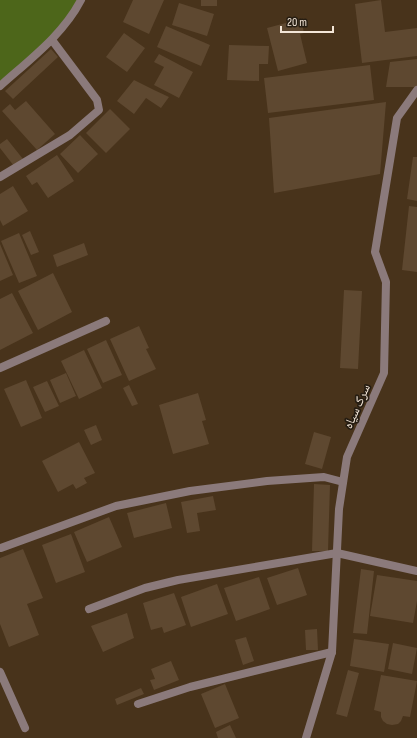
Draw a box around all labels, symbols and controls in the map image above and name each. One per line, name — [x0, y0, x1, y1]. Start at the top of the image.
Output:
scale bar — [281, 8, 333, 34]
text: 20 m — [287, 15, 307, 30]
street label: سرک سیاه — [340, 382, 374, 431]

